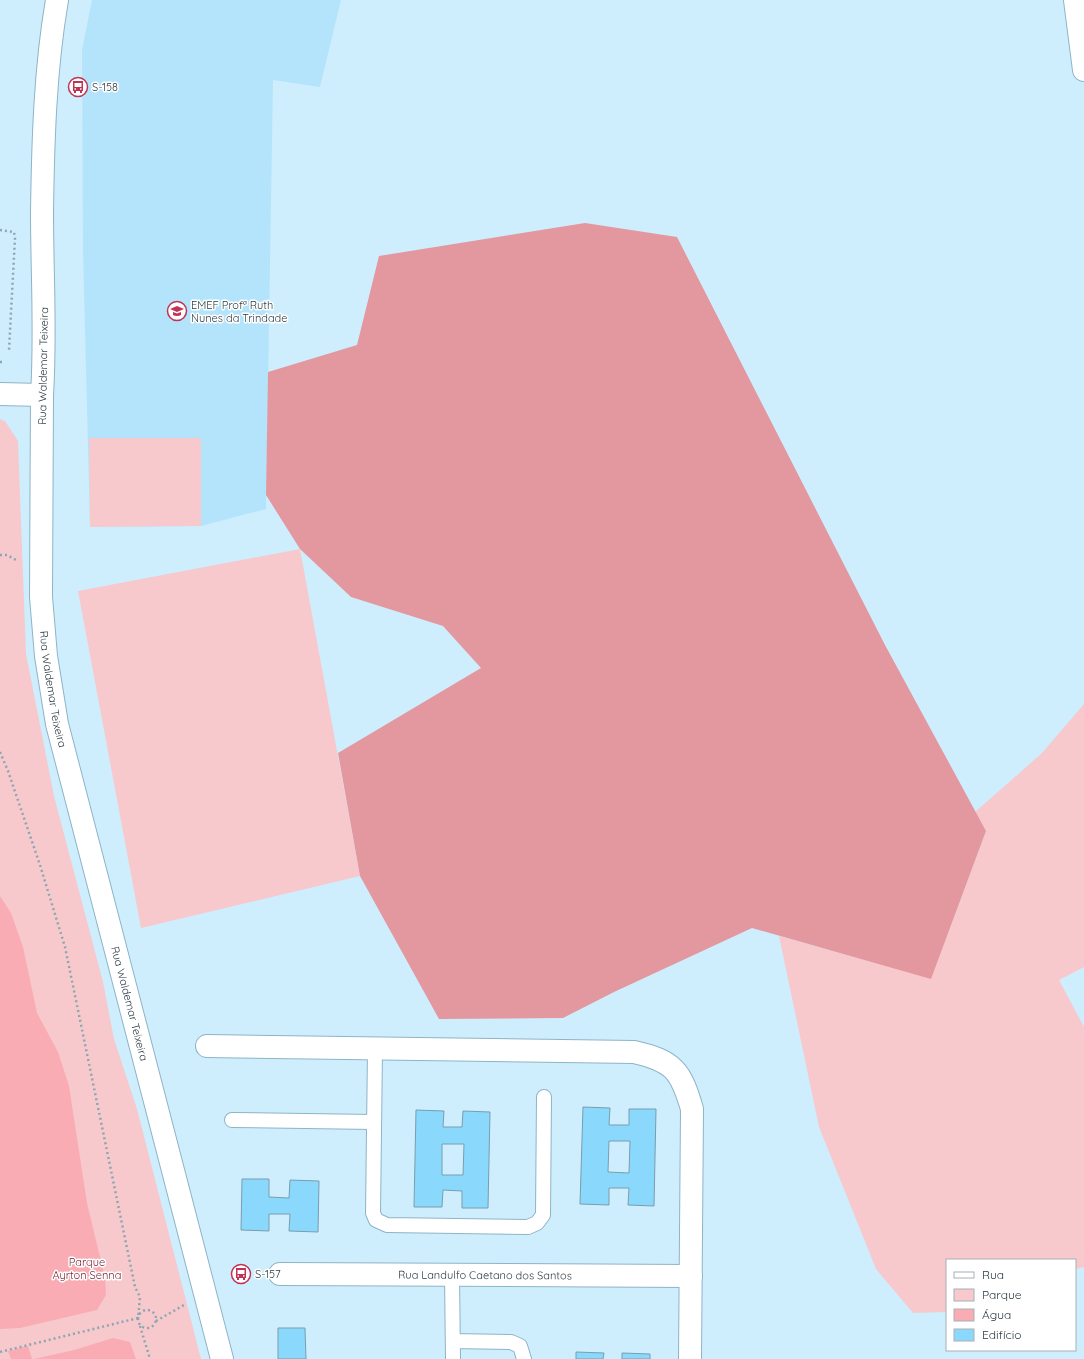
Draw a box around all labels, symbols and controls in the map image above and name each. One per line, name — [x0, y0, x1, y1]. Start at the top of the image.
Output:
bus stop icon: S-158 — [67, 76, 89, 98]
place label: S-158 — [92, 80, 118, 94]
place label: EMEF Profª Ruth Nunes da Trindade — [191, 298, 287, 325]
school or university icon: EMEF Profª Ruth Nunes da Trindade — [166, 300, 188, 322]
street label: Rua Waldemar Teixeira — [35, 307, 51, 425]
street label: Rua Waldemar Teixeira — [37, 630, 70, 749]
street label: Rua Waldemar Teixeira — [108, 945, 151, 1063]
park label: Parque Ayrton Senna — [53, 1255, 121, 1282]
legend — [946, 1259, 1076, 1351]
bus stop icon: S-157 — [230, 1263, 252, 1285]
place label: S-157 — [255, 1267, 281, 1281]
text: Rua — [982, 1267, 1004, 1282]
street label: Rua Landulfo Caetano dos Santos — [398, 1268, 572, 1282]
text: Parque — [982, 1287, 1022, 1302]
text: Água — [982, 1307, 1011, 1322]
text: Edifício — [982, 1327, 1022, 1342]

